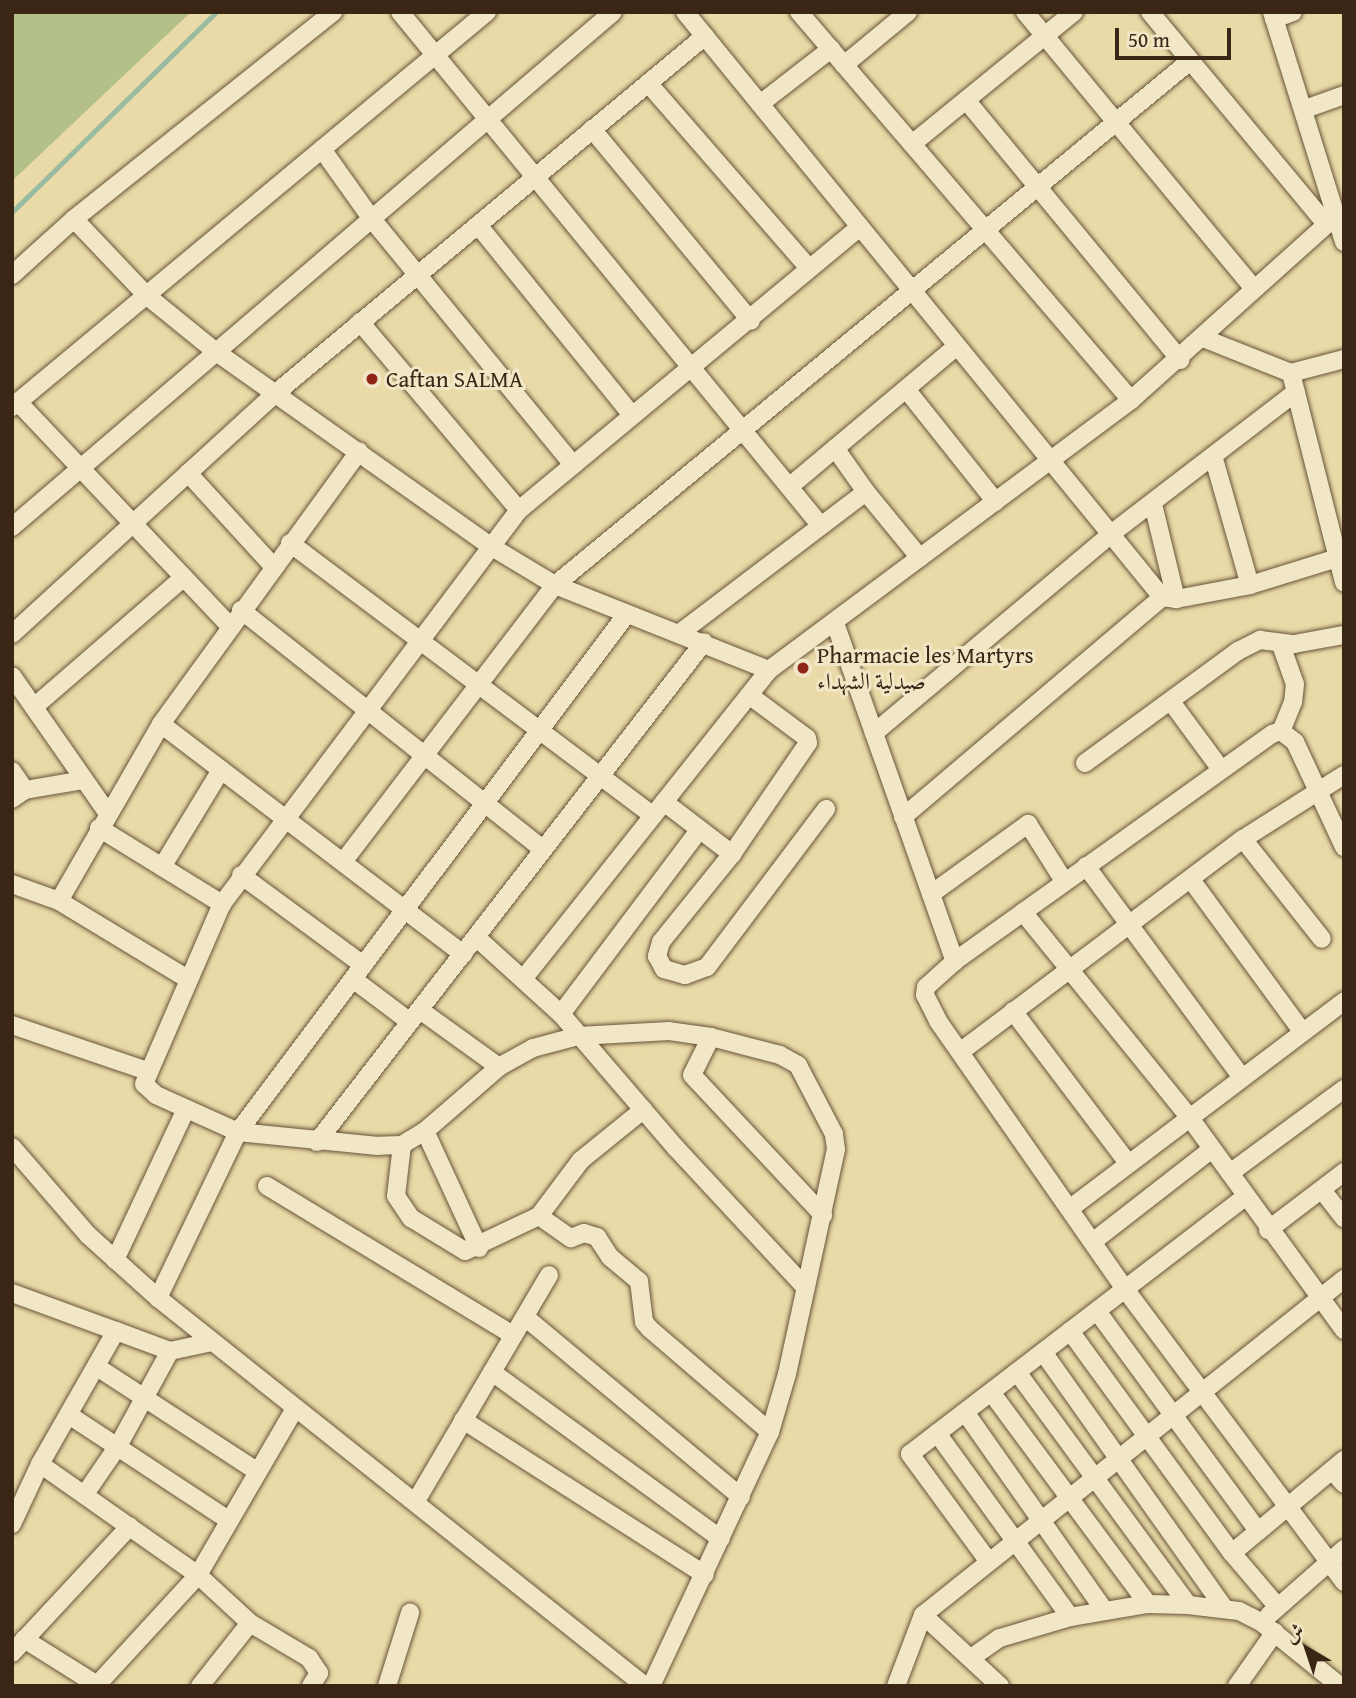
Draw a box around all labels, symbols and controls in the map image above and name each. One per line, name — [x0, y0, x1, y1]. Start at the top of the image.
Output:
scale bar — [1118, 14, 1234, 58]
text: 50 m — [1128, 24, 1170, 55]
place label: Caftan SALMA — [386, 365, 523, 393]
marker: Caftan SALMA — [364, 371, 380, 387]
place label: Pharmacie les Martyrs صيدلية الشهداء — [817, 641, 1034, 695]
marker: Pharmacie les Martyrs صيدلية الشهداء — [795, 660, 811, 676]
north arrow — [1272, 1614, 1342, 1684]
text: ش — [1278, 1616, 1310, 1649]

